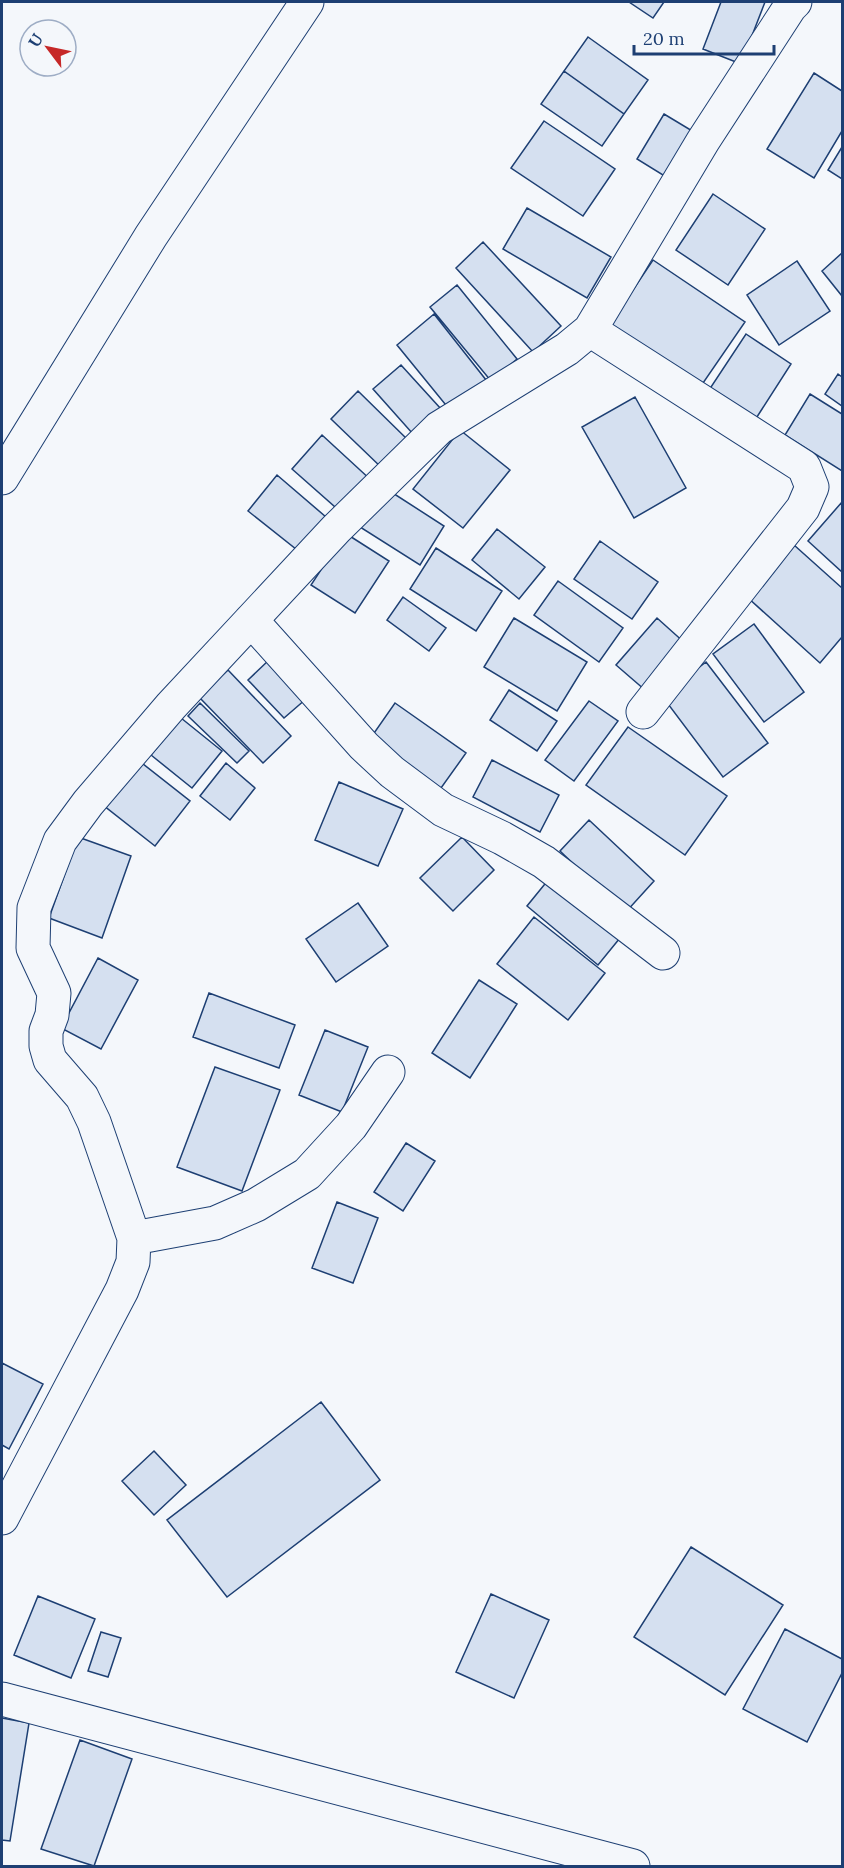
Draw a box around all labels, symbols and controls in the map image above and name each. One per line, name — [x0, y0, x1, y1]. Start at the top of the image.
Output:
north arrow — [18, 18, 78, 78]
scale bar — [634, 18, 774, 56]
text: 20 m — [643, 27, 685, 50]
text: U — [24, 30, 47, 51]

